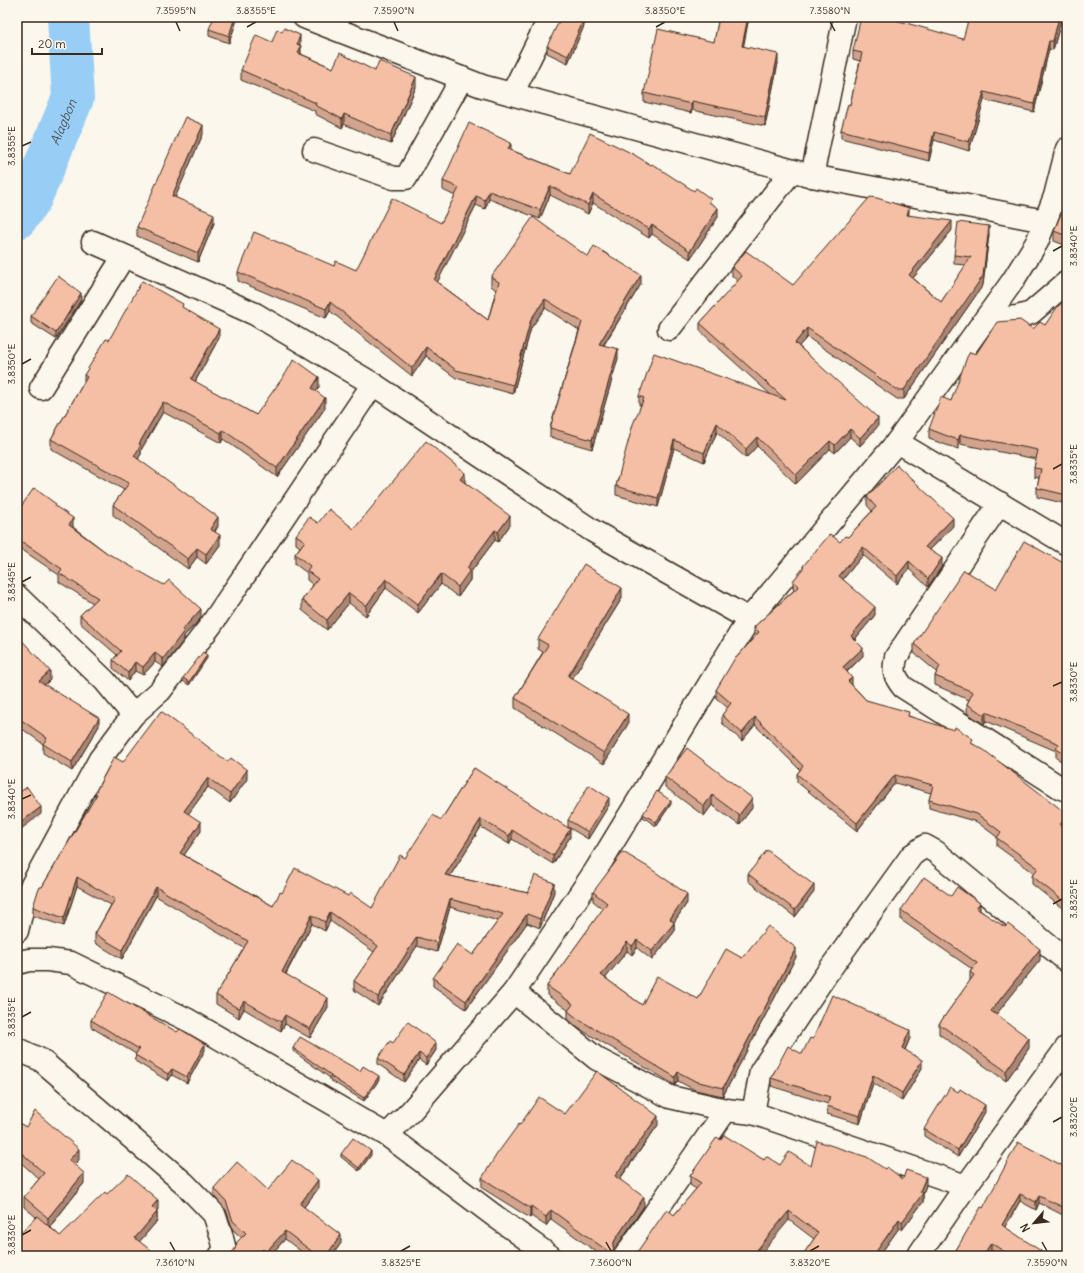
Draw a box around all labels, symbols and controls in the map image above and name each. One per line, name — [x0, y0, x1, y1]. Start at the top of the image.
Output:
text: 7.3595°N — [156, 4, 196, 17]
text: 3.8355°E — [236, 4, 276, 17]
text: 7.3590°N — [374, 4, 414, 17]
text: 3.8350°E — [645, 4, 685, 17]
text: 7.3580°N — [810, 4, 851, 17]
scale bar — [32, 30, 102, 56]
text: 20 m — [38, 36, 66, 51]
water label: Alagbon — [46, 96, 81, 147]
text: 3.8355°E — [5, 126, 18, 166]
text: 3.8340°E — [1067, 226, 1080, 266]
text: 3.8350°E — [5, 344, 18, 384]
text: 3.8335°E — [1067, 444, 1080, 484]
text: 3.8345°E — [5, 562, 18, 602]
text: 3.8330°E — [1067, 662, 1080, 702]
text: 3.8340°E — [5, 779, 18, 819]
text: 3.8325°E — [1067, 879, 1080, 919]
text: 3.8335°E — [5, 997, 18, 1037]
text: 3.8320°E — [1067, 1097, 1080, 1137]
north arrow — [1014, 1203, 1054, 1243]
text: 3.8330°E — [5, 1215, 18, 1255]
text: N — [1017, 1221, 1033, 1234]
text: 7.3610°N — [155, 1256, 195, 1269]
text: 3.8325°E — [381, 1256, 421, 1269]
text: 7.3600°N — [590, 1256, 632, 1269]
text: 3.8320°E — [790, 1256, 830, 1269]
text: 7.3590°N — [1027, 1256, 1067, 1269]

